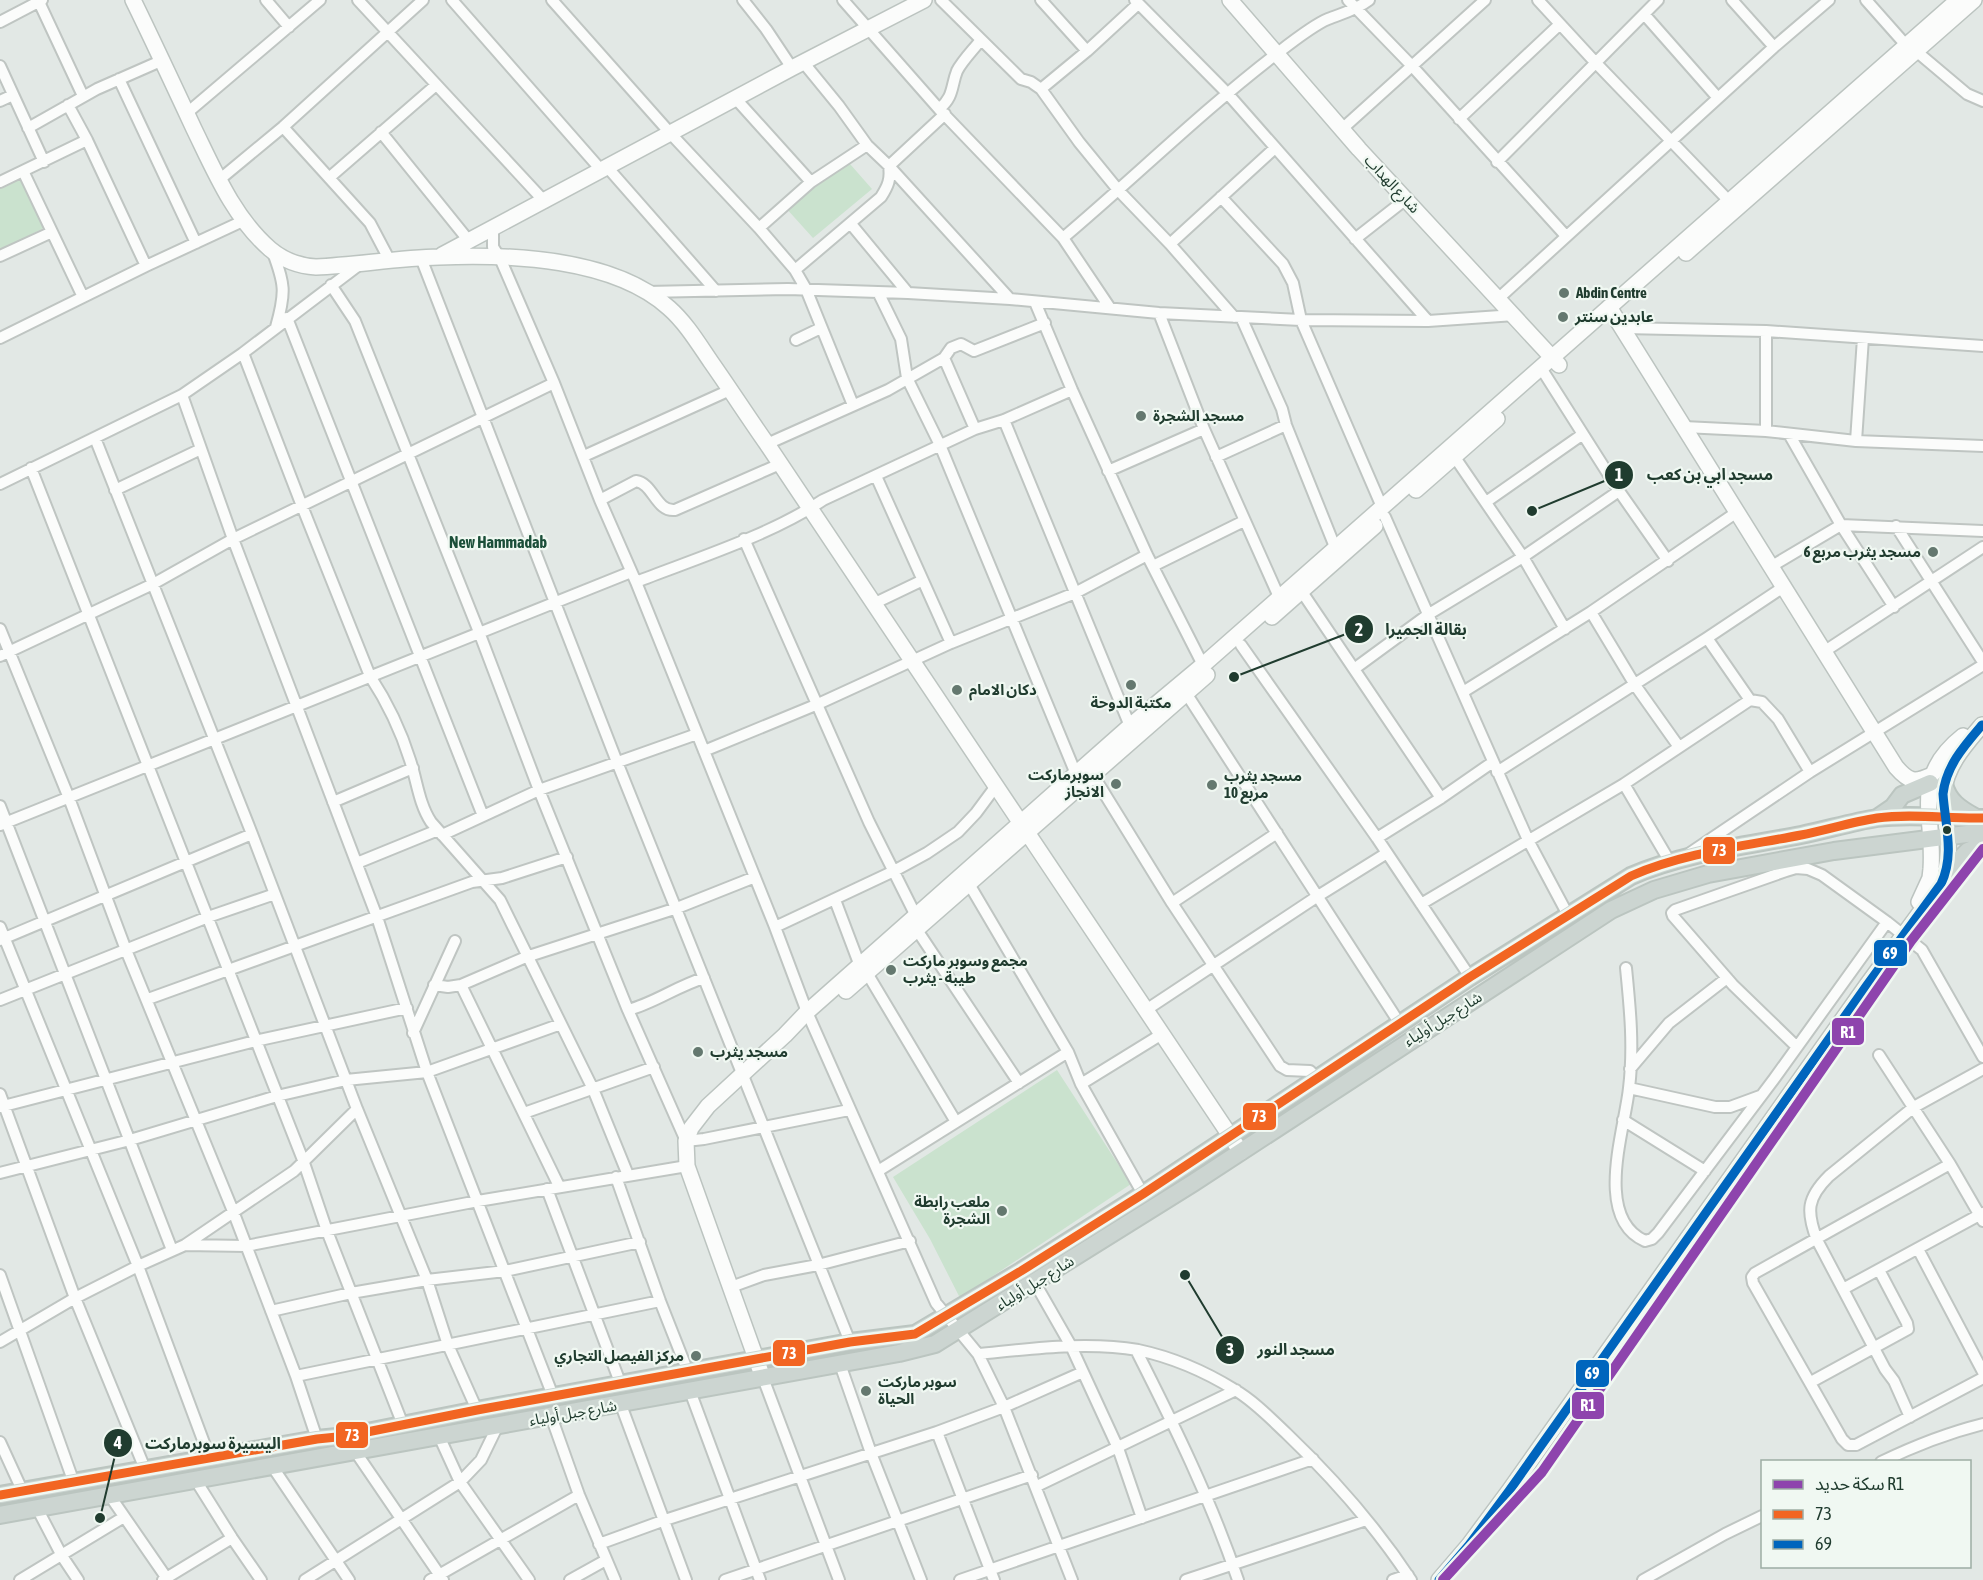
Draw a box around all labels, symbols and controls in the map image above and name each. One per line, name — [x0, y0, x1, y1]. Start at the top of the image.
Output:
street label: شارع الهداب — [1358, 151, 1424, 219]
place label: Abdin Centre — [1575, 284, 1647, 301]
marker: Abdin Centre — [1557, 286, 1571, 300]
place label: عابدين سنتر — [1574, 308, 1654, 326]
marker: عابدين سنتر — [1556, 310, 1570, 324]
place label: مسجد الشجرة — [1153, 407, 1244, 425]
marker: مسجد الشجرة — [1134, 409, 1148, 423]
callout: مسجد ابي بن كعب — [1604, 458, 1785, 492]
text: 1 — [1615, 464, 1623, 485]
text: مسجد ابي بن كعب — [1647, 465, 1773, 488]
district label: New Hammadab — [449, 533, 547, 551]
place label: مسجد يثرب مربع 6 — [1803, 543, 1921, 563]
marker: مسجد يثرب مربع 6 — [1926, 545, 1940, 559]
callout: بقالة الجميرا — [1344, 612, 1479, 646]
text: 2 — [1355, 619, 1363, 640]
text: بقالة الجميرا — [1385, 620, 1467, 639]
marker: مكتبة الدوحة — [1124, 678, 1138, 692]
place label: دكان الامام — [969, 681, 1037, 701]
marker: دكان الامام — [950, 683, 964, 697]
place label: مكتبة الدوحة — [1090, 694, 1172, 712]
place label: سوبرماركت الانجاز — [1028, 766, 1104, 801]
place label: مسجد يثرب مربع 10 — [1224, 767, 1302, 804]
marker: سوبرماركت الانجاز — [1109, 777, 1123, 791]
marker: مسجد يثرب مربع 10 — [1205, 778, 1219, 792]
unlabelled marker — [1941, 824, 1953, 836]
line badge: 73 — [1702, 836, 1736, 865]
text: 73 — [1711, 841, 1727, 859]
line badge: 69 — [1873, 939, 1908, 967]
text: 69 — [1882, 944, 1898, 962]
place label: مجمع وسوبر ماركت طيبة - يثرب — [903, 952, 1028, 987]
marker: مجمع وسوبر ماركت طيبة - يثرب — [884, 963, 898, 977]
street label: شارع جبل أولياء — [1401, 988, 1487, 1053]
line badge: R1 — [1831, 1017, 1865, 1046]
text: R1 — [1840, 1023, 1856, 1041]
place label: مسجد يثرب — [710, 1043, 788, 1061]
marker: مسجد يثرب — [691, 1045, 705, 1059]
line badge: 73 — [1242, 1102, 1277, 1131]
text: 73 — [1251, 1107, 1267, 1125]
place label: ملعب رابطة الشجرة — [914, 1193, 990, 1228]
marker: ملعب رابطة الشجرة — [995, 1204, 1009, 1218]
street label: شارع جبل أولياء — [993, 1252, 1079, 1317]
callout: مسجد النور — [1215, 1333, 1347, 1367]
line badge: 73 — [772, 1339, 806, 1367]
text: 3 — [1226, 1339, 1234, 1360]
text: مسجد النور — [1256, 1340, 1335, 1359]
text: 73 — [781, 1344, 797, 1362]
place label: مركز الفيصل التجاري — [554, 1347, 684, 1367]
marker: مركز الفيصل التجاري — [689, 1349, 703, 1363]
line badge: 69 — [1575, 1359, 1610, 1388]
text: 69 — [1584, 1364, 1600, 1382]
place label: سوبر ماركت الحياة — [878, 1373, 957, 1407]
marker: سوبر ماركت الحياة — [859, 1384, 873, 1398]
line badge: R1 — [1571, 1391, 1605, 1420]
street label: شارع جبل أولياء — [528, 1396, 619, 1433]
text: R1 — [1580, 1396, 1596, 1414]
line badge: 73 — [335, 1421, 369, 1449]
callout: اليسيرة سوبرماركت — [103, 1426, 293, 1460]
text: 73 — [344, 1426, 360, 1444]
text: 4 — [113, 1432, 122, 1453]
text: اليسيرة سوبرماركت — [145, 1434, 281, 1453]
legend — [1761, 1460, 1971, 1568]
text: سكة حديد R1 — [1815, 1473, 1905, 1494]
text: 73 — [1815, 1503, 1832, 1524]
text: 69 — [1815, 1533, 1832, 1554]

